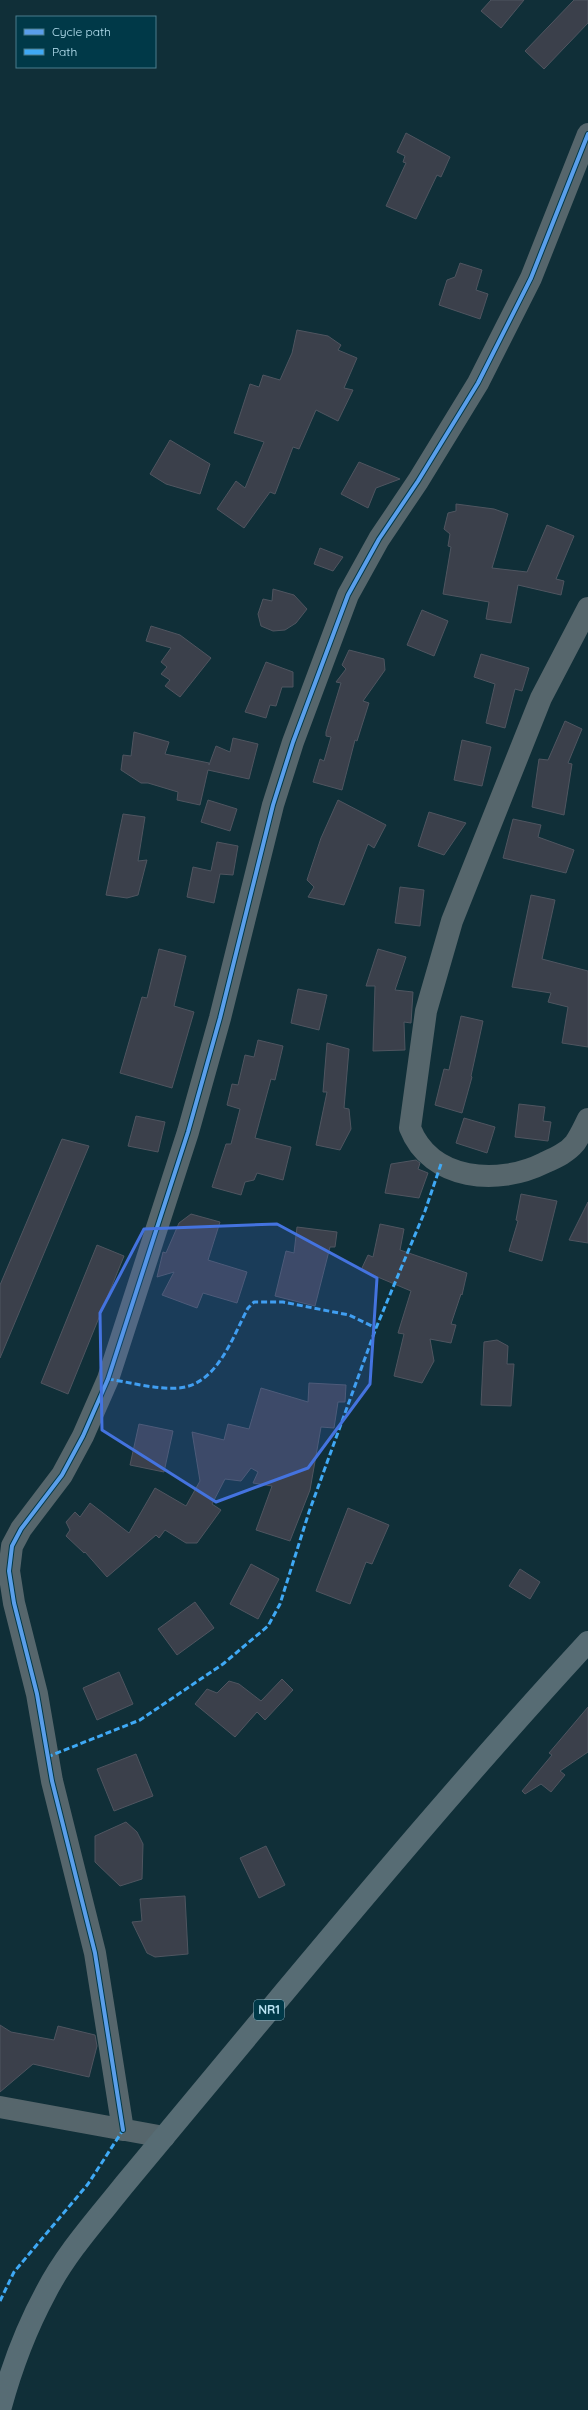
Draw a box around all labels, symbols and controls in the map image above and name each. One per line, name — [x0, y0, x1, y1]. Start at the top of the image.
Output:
legend — [16, 16, 156, 68]
text: Cycle path — [52, 24, 111, 39]
text: Path — [52, 44, 77, 59]
road number: NR1 — [254, 2000, 284, 2020]

